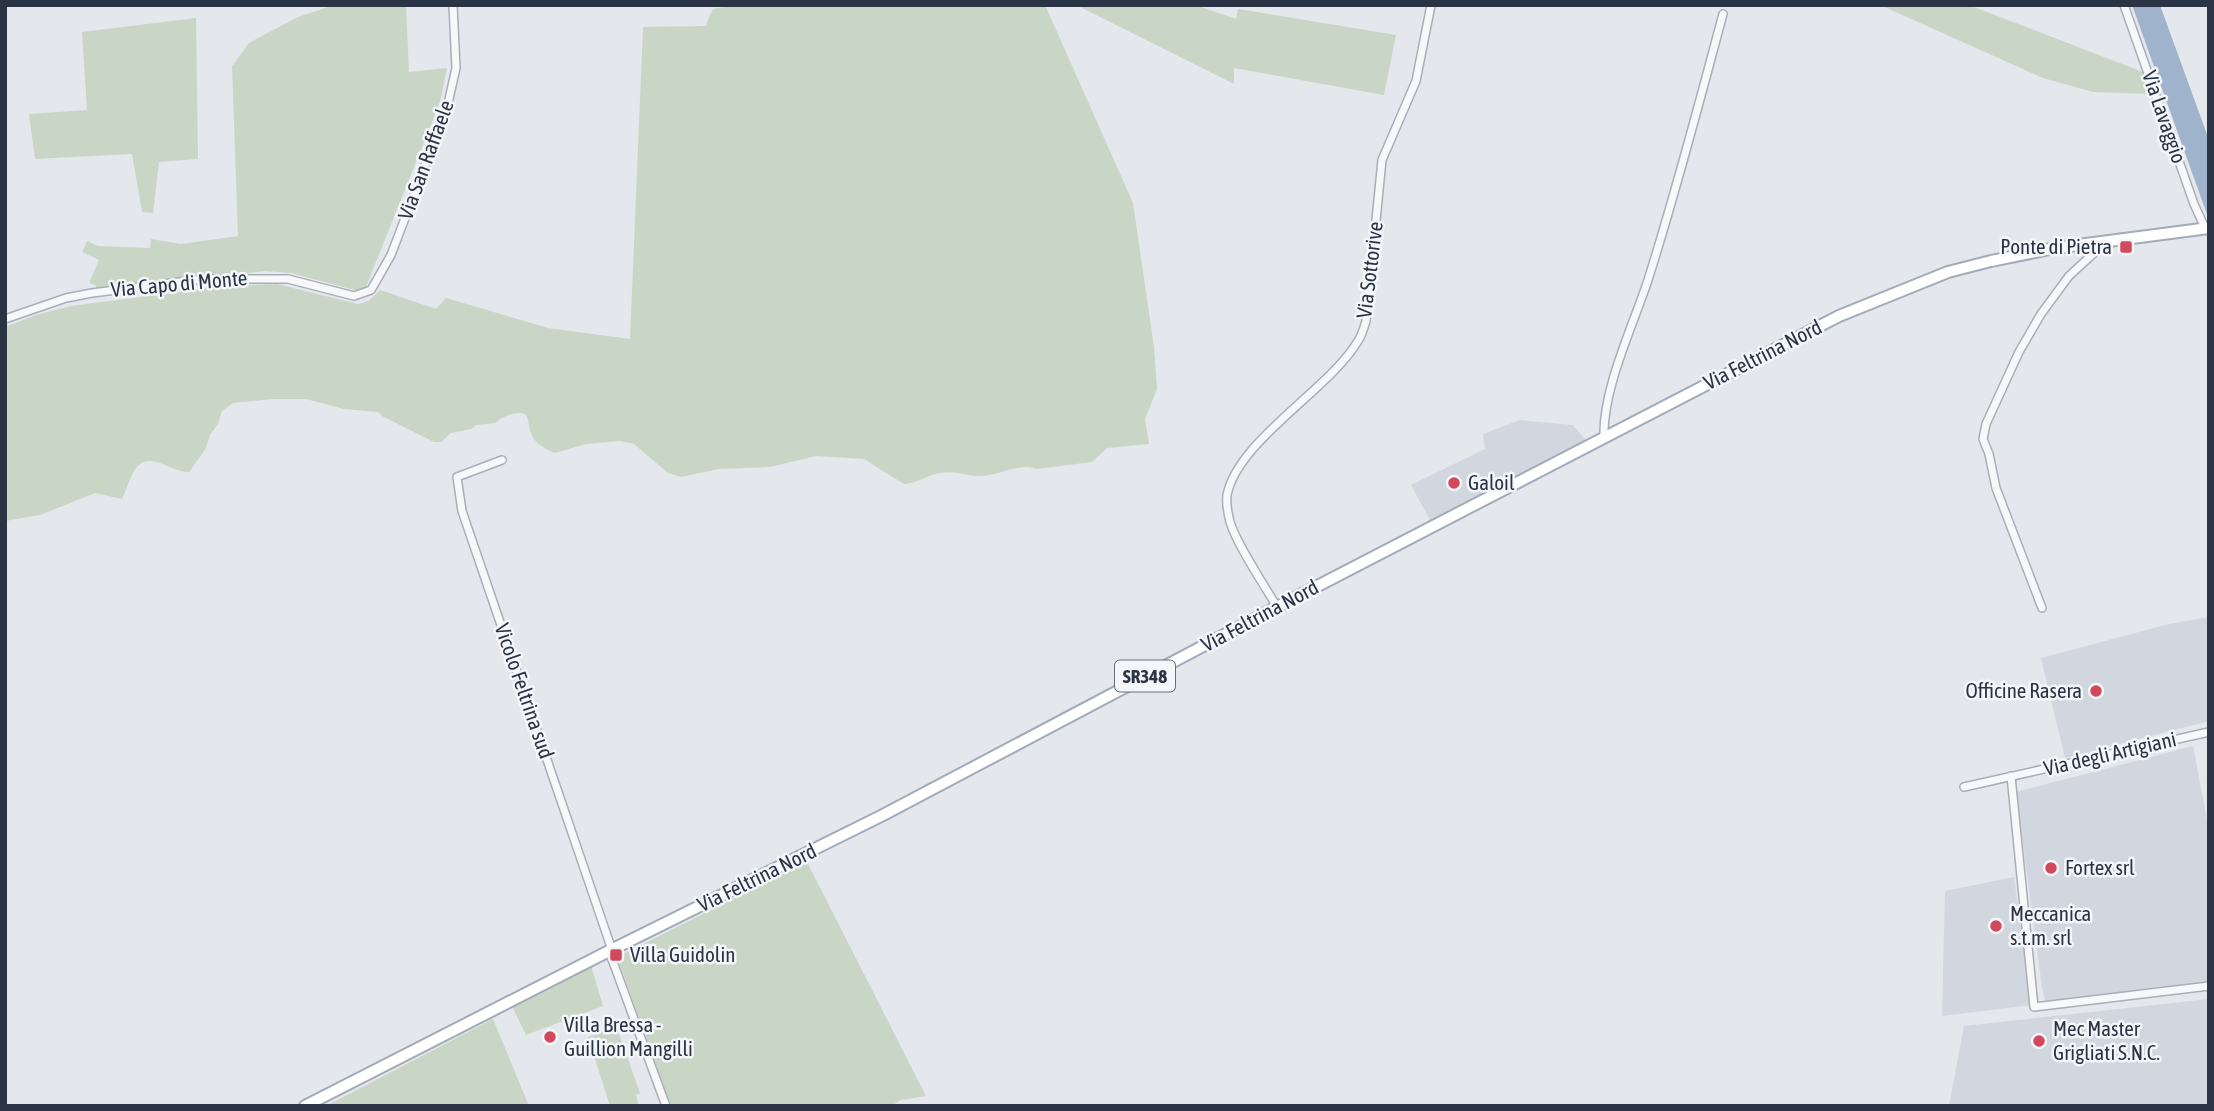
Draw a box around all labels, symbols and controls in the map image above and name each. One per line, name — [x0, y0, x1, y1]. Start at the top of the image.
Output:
street label: Via Lavaggio — [2138, 67, 2192, 166]
street label: Via San Raffaele — [392, 97, 458, 223]
street label: Via Sottorive — [1351, 220, 1387, 320]
place label: Ponte di Pietra — [2000, 234, 2112, 258]
marker: Ponte di Pietra — [2118, 239, 2134, 255]
street label: Via Capo di Monte — [110, 265, 248, 301]
street label: Via Feltrina Nord — [1700, 314, 1826, 394]
place label: Galoil — [1468, 470, 1515, 494]
marker: Galoil — [1446, 475, 1462, 491]
street label: Via Feltrina Nord — [1197, 574, 1322, 656]
street label: Vicolo Feltrina sud — [491, 620, 559, 761]
road number: SR348 — [1115, 660, 1175, 692]
place label: Officine Rasera — [1966, 678, 2082, 702]
marker: Officine Rasera — [2088, 683, 2104, 699]
street label: Via degli Artigiani — [2041, 726, 2178, 780]
street label: Via Feltrina Nord — [693, 838, 820, 916]
place label: Fortex srl — [2065, 855, 2135, 879]
marker: Fortex srl — [2043, 860, 2059, 876]
place label: Meccanica s.t.m. srl — [2010, 901, 2091, 949]
marker: Meccanica s.t.m. srl — [1988, 918, 2004, 934]
place label: Villa Guidolin — [630, 942, 735, 966]
marker: Villa Guidolin — [608, 947, 624, 963]
place label: Villa Bressa - Guillion Mangilli — [564, 1012, 693, 1060]
place label: Mec Master Grigliati S.N.C. — [2053, 1016, 2160, 1064]
marker: Villa Bressa - Guillion Mangilli — [542, 1029, 558, 1045]
marker: Mec Master Grigliati S.N.C. — [2031, 1033, 2047, 1049]

